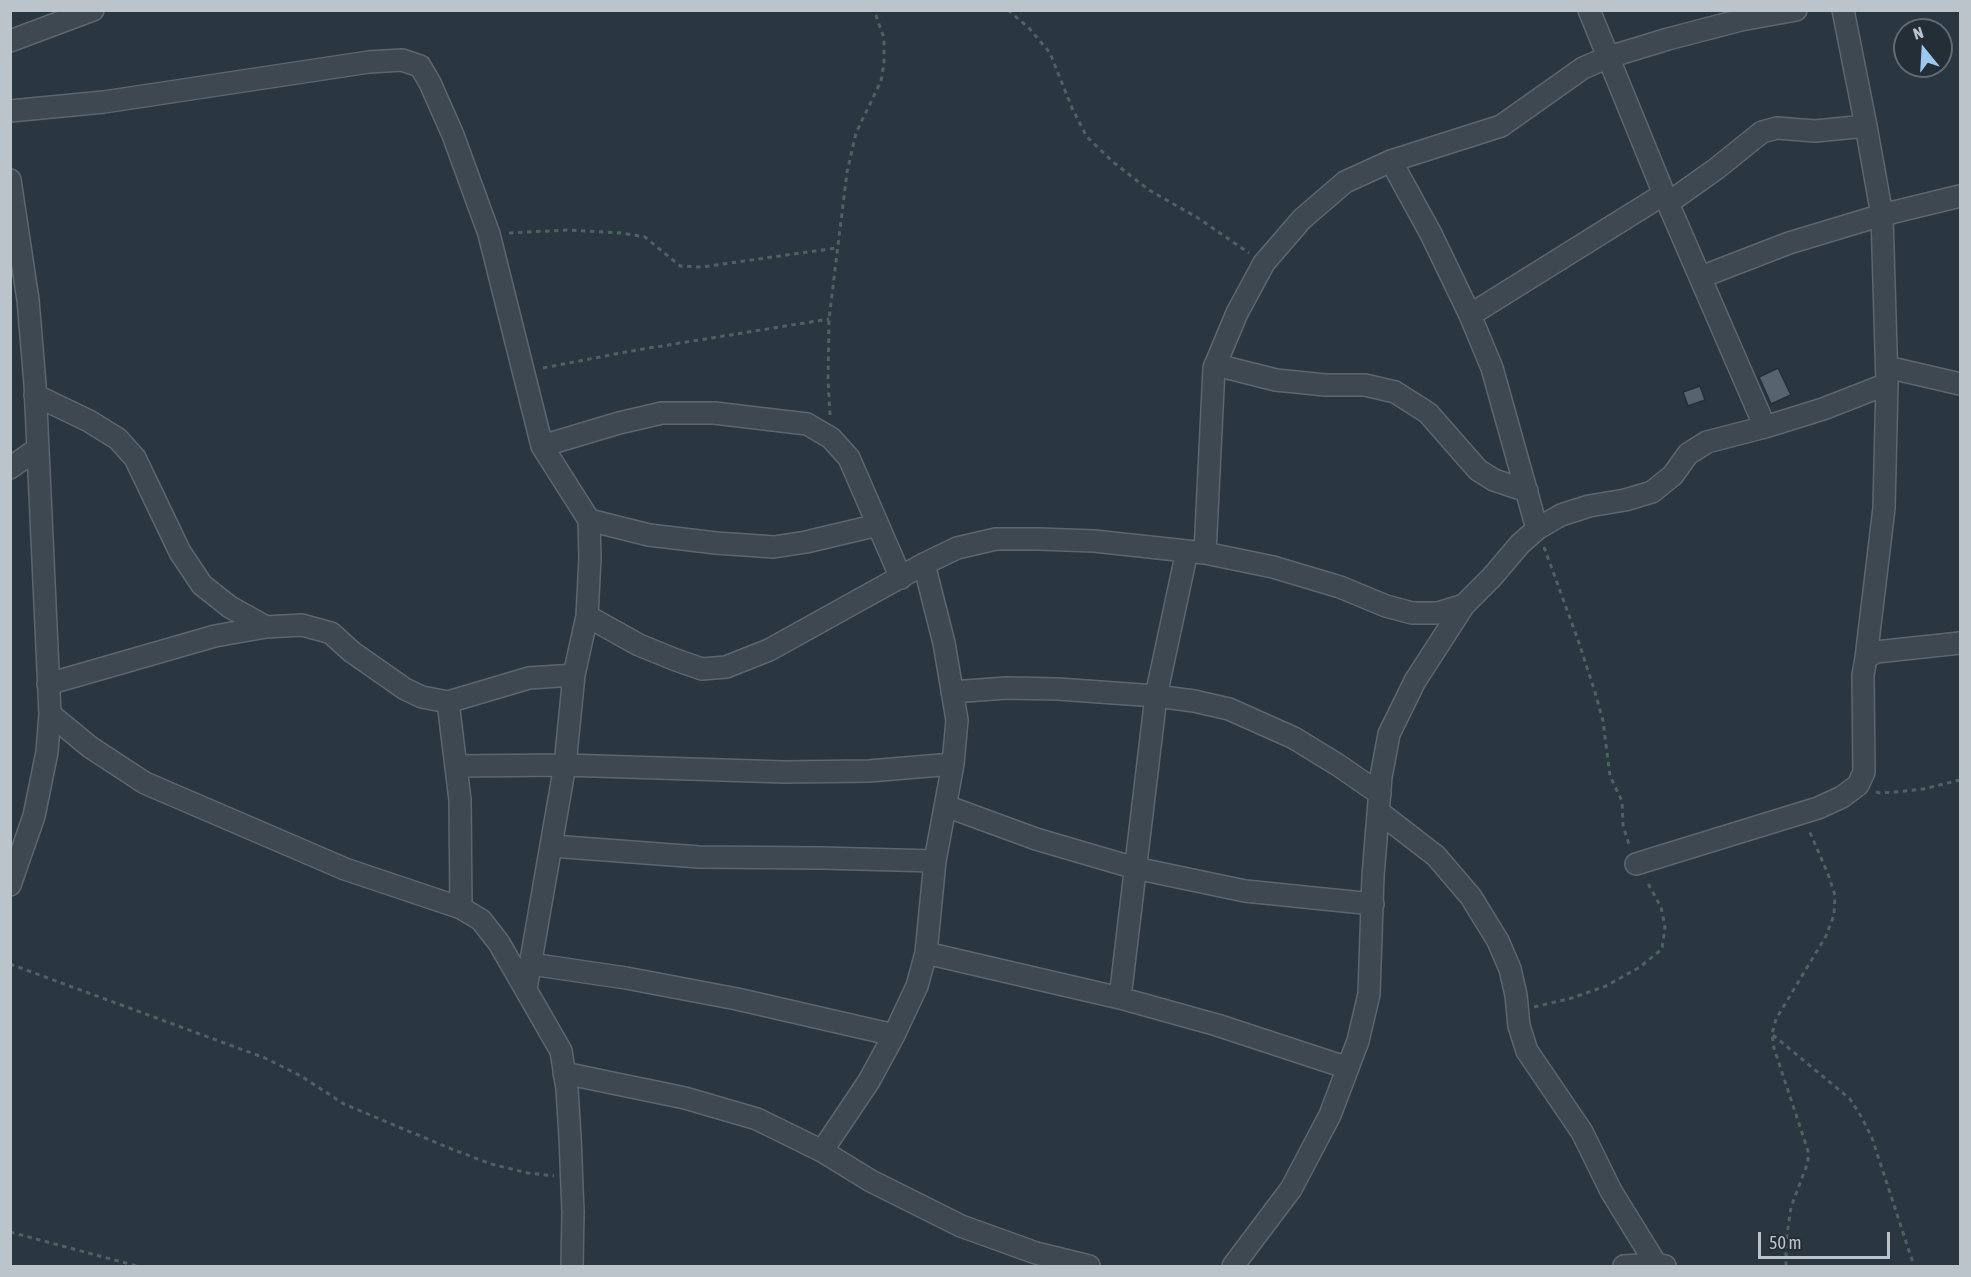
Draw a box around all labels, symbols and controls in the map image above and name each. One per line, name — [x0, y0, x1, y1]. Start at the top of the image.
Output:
north arrow — [1893, 18, 1953, 78]
text: N — [1911, 23, 1925, 43]
scale bar — [1761, 1220, 1893, 1258]
text: 50 m — [1769, 1232, 1801, 1253]

